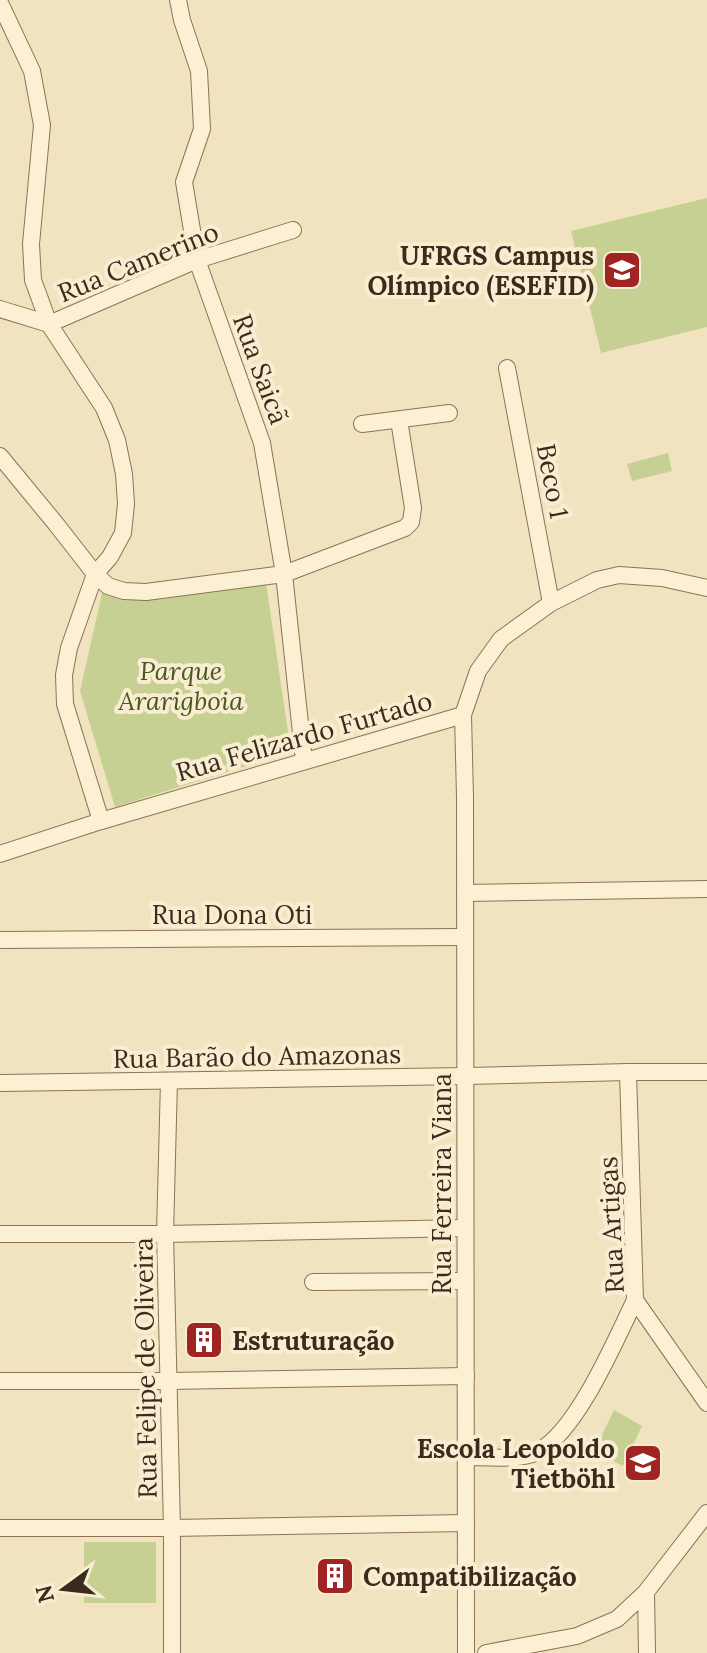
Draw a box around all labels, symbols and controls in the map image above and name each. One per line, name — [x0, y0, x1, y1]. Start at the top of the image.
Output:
street label: Rua Camerino — [53, 215, 223, 309]
place label: UFRGS Campus Olímpico (ESEFID) — [367, 239, 594, 303]
school or university icon: UFRGS Campus Olímpico (ESEFID) — [601, 249, 643, 291]
street label: Rua Saicã — [226, 309, 296, 429]
street label: Beco 1 — [530, 441, 576, 521]
park label: Parque Ararigboia — [117, 654, 244, 717]
street label: Rua Felizardo Furtado — [172, 684, 436, 788]
street label: Rua Dona Oti — [152, 898, 312, 931]
street label: Rua Barão do Amazonas — [113, 1037, 401, 1075]
street label: Rua Ferreira Viana — [425, 1073, 458, 1295]
street label: Rua Artigas — [591, 1156, 631, 1294]
street label: Rua Felipe de Oliveira — [126, 1237, 164, 1499]
building icon: Estruturação — [183, 1319, 225, 1361]
place label: Estruturação — [232, 1324, 394, 1357]
place label: Escola Leopoldo Tietböhl — [417, 1432, 615, 1495]
school or university icon: Escola Leopoldo Tietböhl — [622, 1442, 664, 1484]
north arrow — [24, 1549, 104, 1629]
building icon: Compatibilização — [314, 1555, 356, 1597]
place label: Compatibilização — [363, 1560, 577, 1593]
text: N — [29, 1582, 60, 1606]

